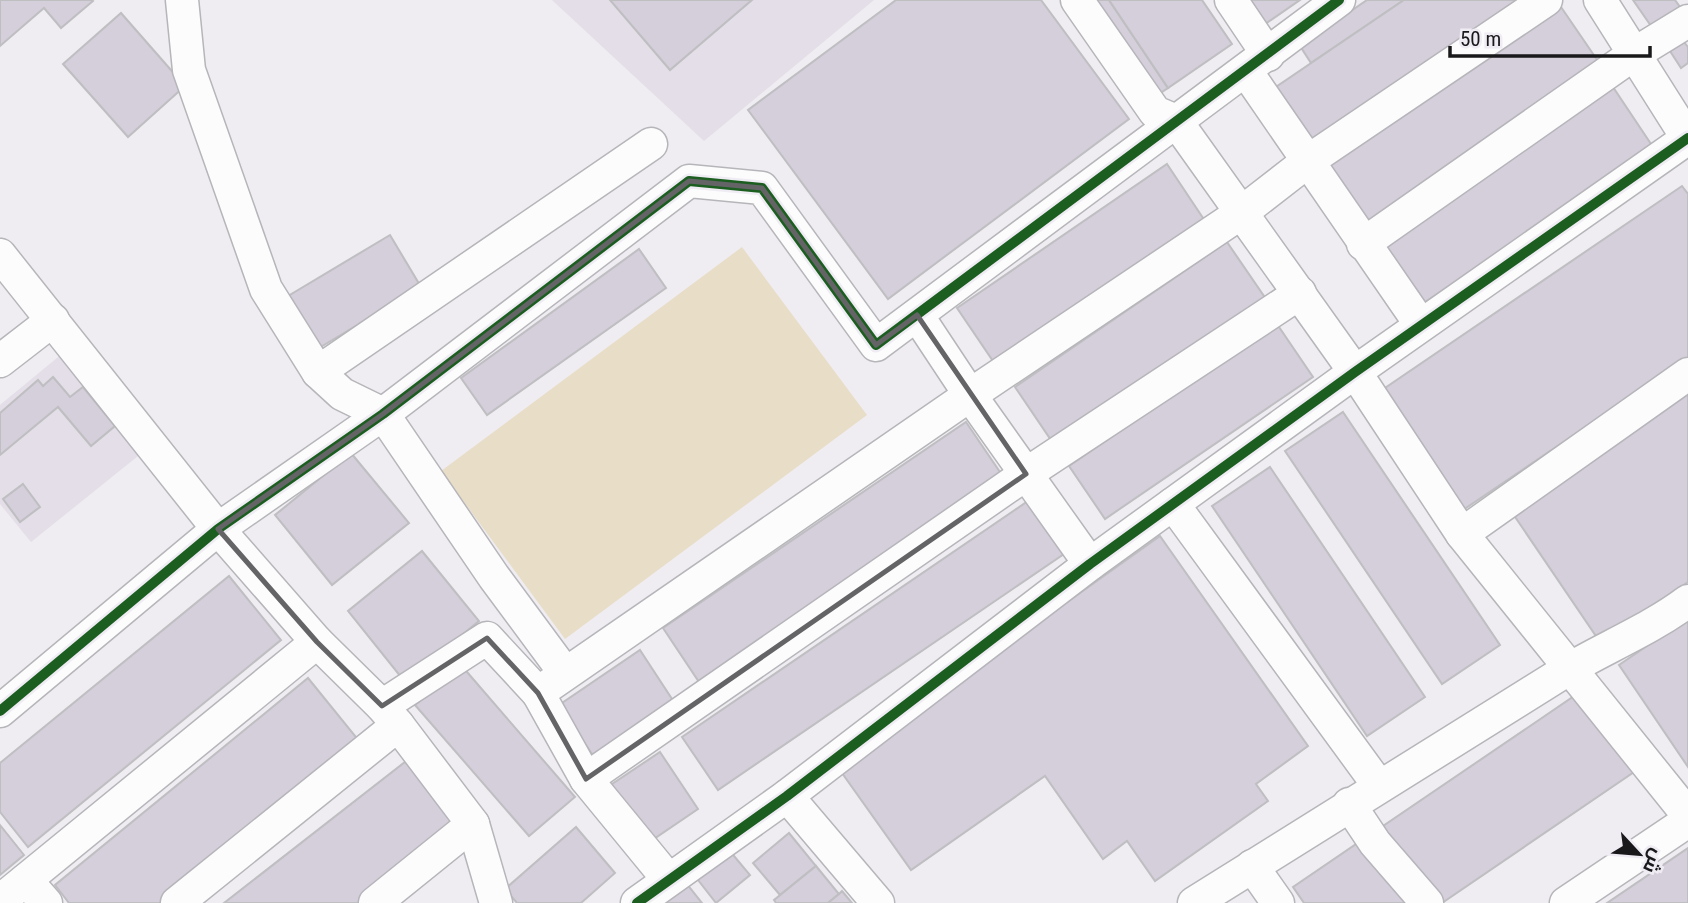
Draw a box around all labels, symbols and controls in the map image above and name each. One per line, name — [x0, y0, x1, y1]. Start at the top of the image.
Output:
scale bar — [1450, 14, 1650, 58]
text: 50 m — [1460, 27, 1501, 51]
north arrow — [1604, 819, 1674, 889]
text: ش — [1638, 845, 1670, 877]

